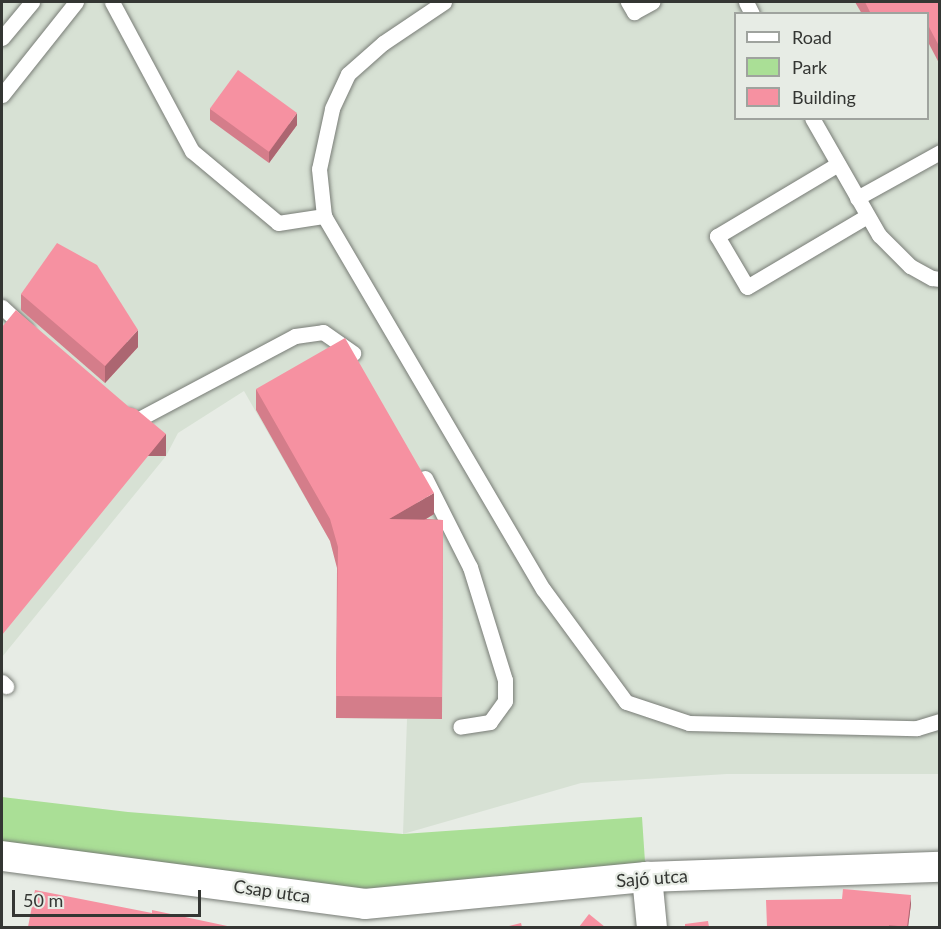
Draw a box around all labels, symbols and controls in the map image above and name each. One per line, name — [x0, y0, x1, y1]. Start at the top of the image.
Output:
legend — [734, 12, 929, 120]
text: Road — [792, 26, 832, 48]
text: Park — [792, 56, 827, 78]
text: Building — [792, 86, 856, 108]
street label: Sajó utca — [615, 865, 689, 891]
street label: Csap utca — [232, 875, 312, 907]
scale bar — [15, 878, 204, 916]
text: 50 m — [23, 889, 63, 911]

